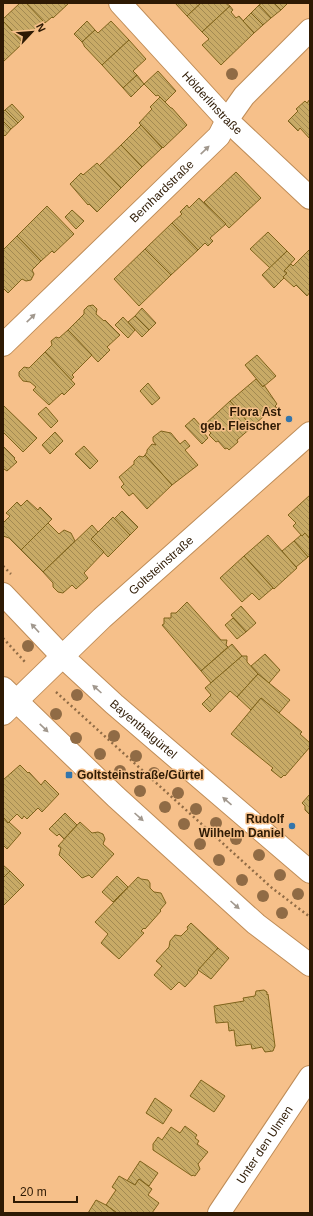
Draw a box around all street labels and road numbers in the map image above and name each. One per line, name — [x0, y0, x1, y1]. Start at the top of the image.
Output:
street label: Hölderlinstraße — [179, 69, 245, 138]
street label: Bernhardstraße — [127, 157, 197, 225]
street label: Goltsteinstraße — [126, 533, 196, 598]
street label: Bayenthalgürtel — [107, 697, 180, 762]
street label: Unter den Ulmen — [234, 1103, 296, 1186]

